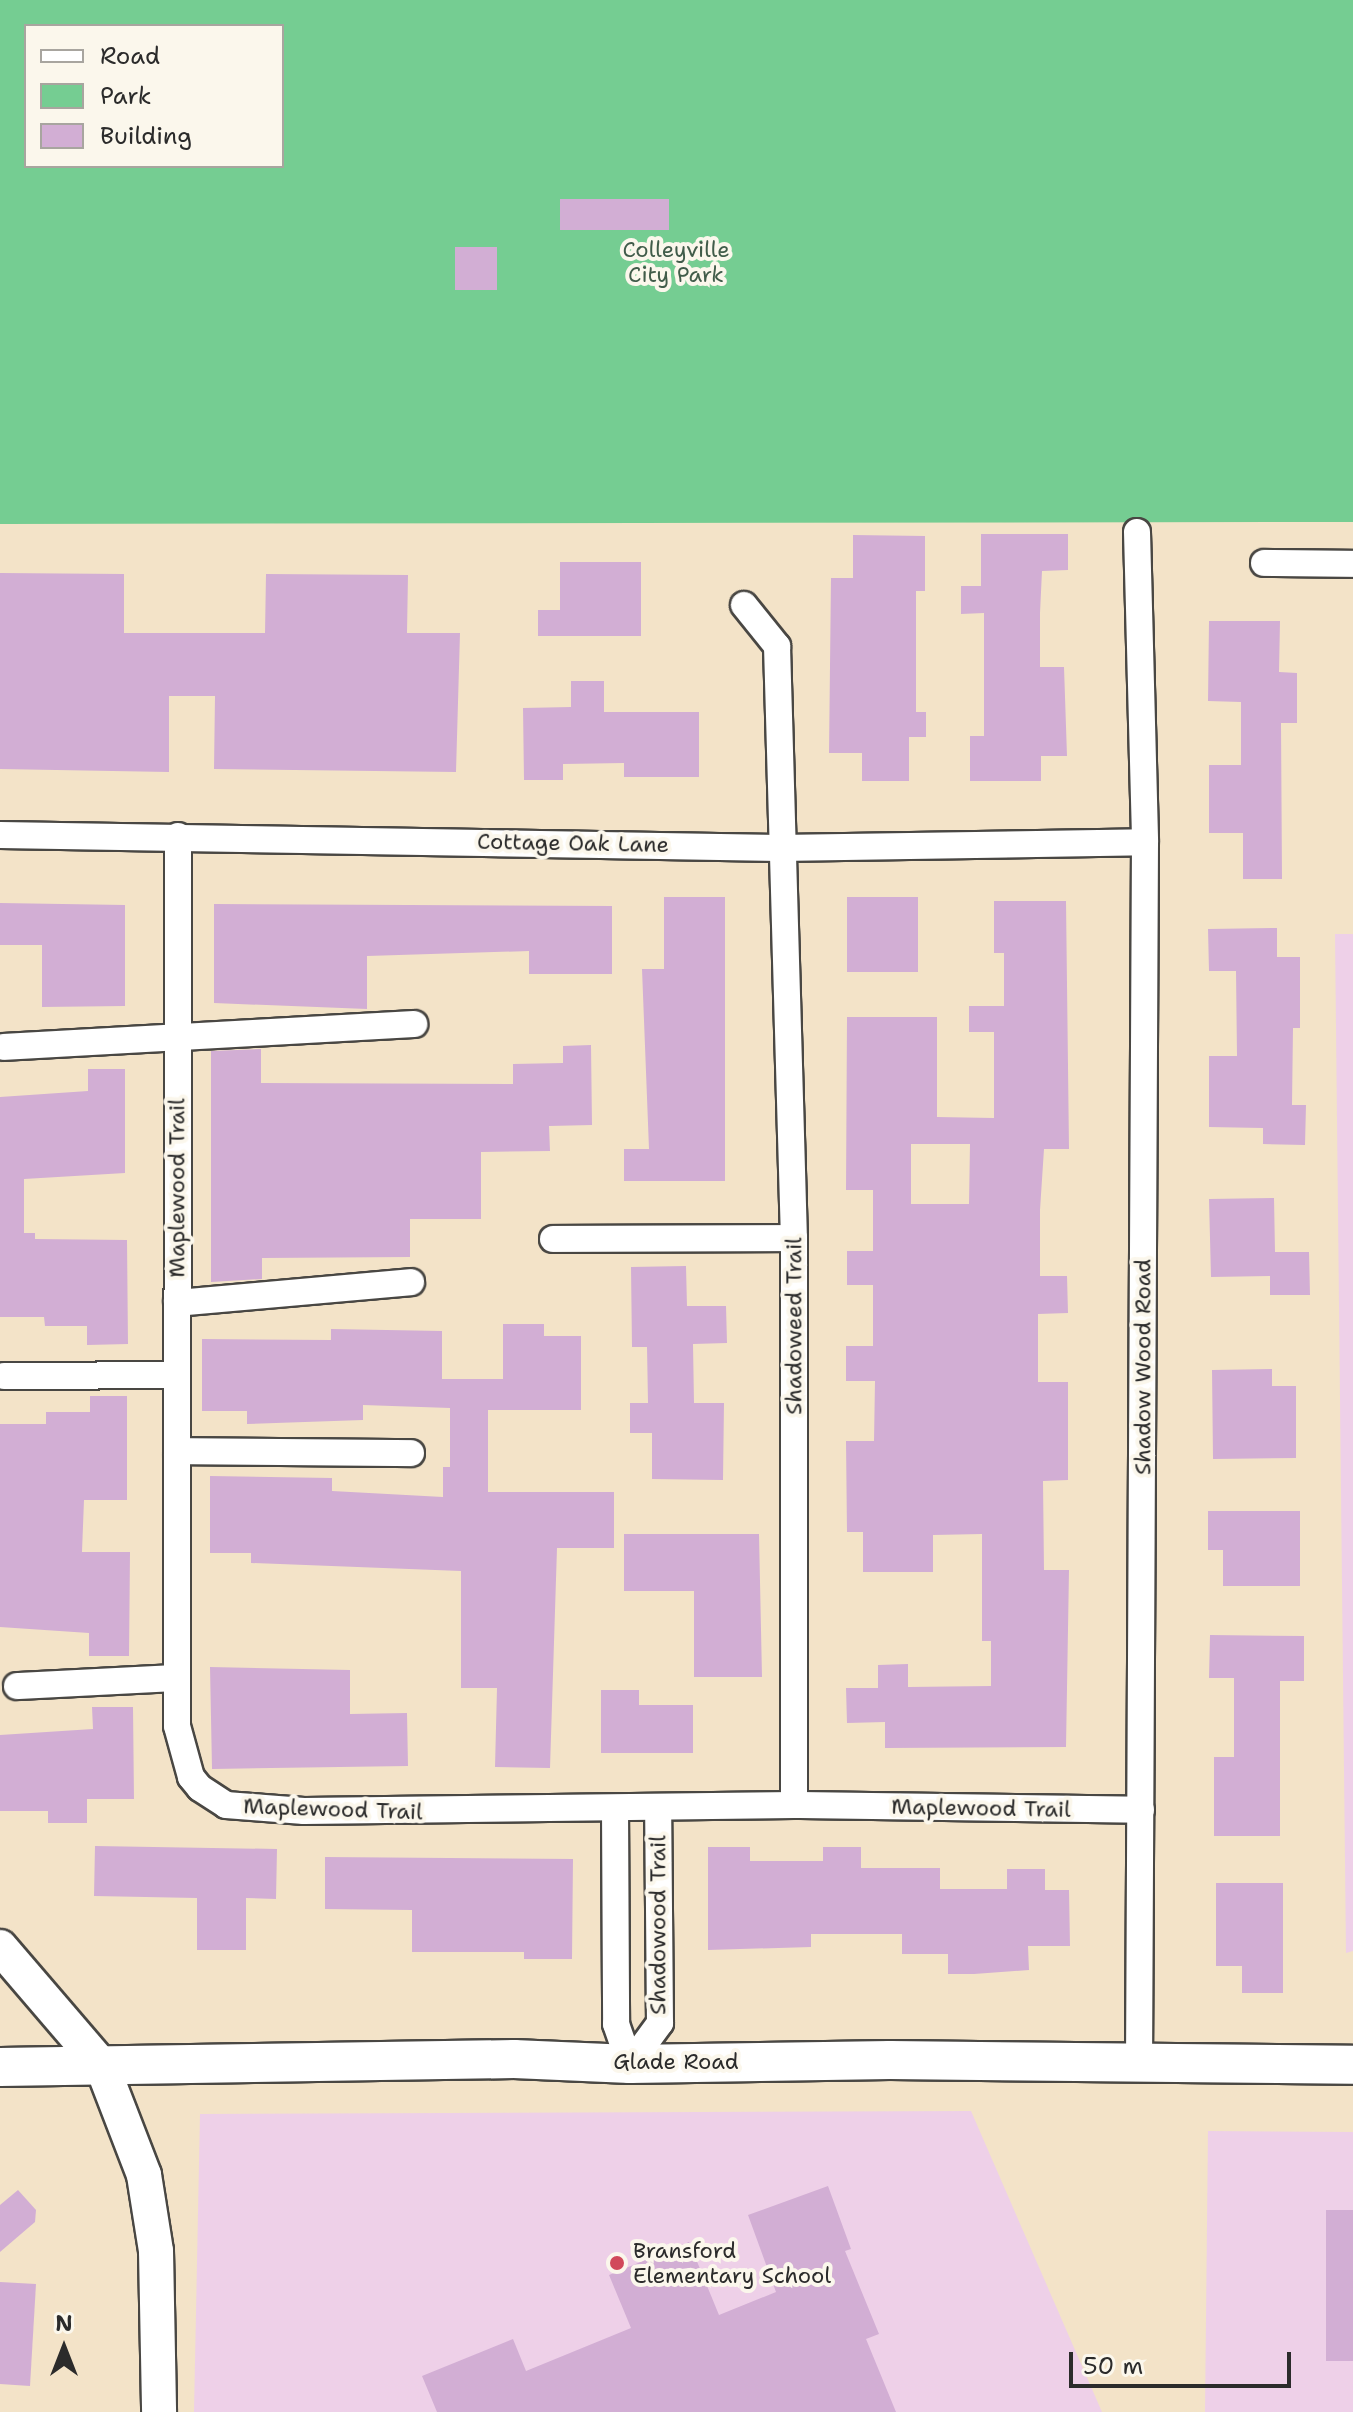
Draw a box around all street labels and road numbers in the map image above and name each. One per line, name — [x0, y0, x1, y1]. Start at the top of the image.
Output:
street label: Cottage Oak Lane — [477, 828, 669, 858]
street label: Maplewood Trail — [164, 1098, 190, 1278]
street label: Shadoweed Trail — [781, 1237, 807, 1415]
street label: Shadow Wood Road — [1130, 1259, 1156, 1475]
street label: Maplewood Trail — [243, 1793, 423, 1825]
street label: Maplewood Trail — [891, 1793, 1071, 1823]
street label: Shadowood Trail — [645, 1835, 671, 2015]
street label: Glade Road — [613, 2049, 739, 2075]

